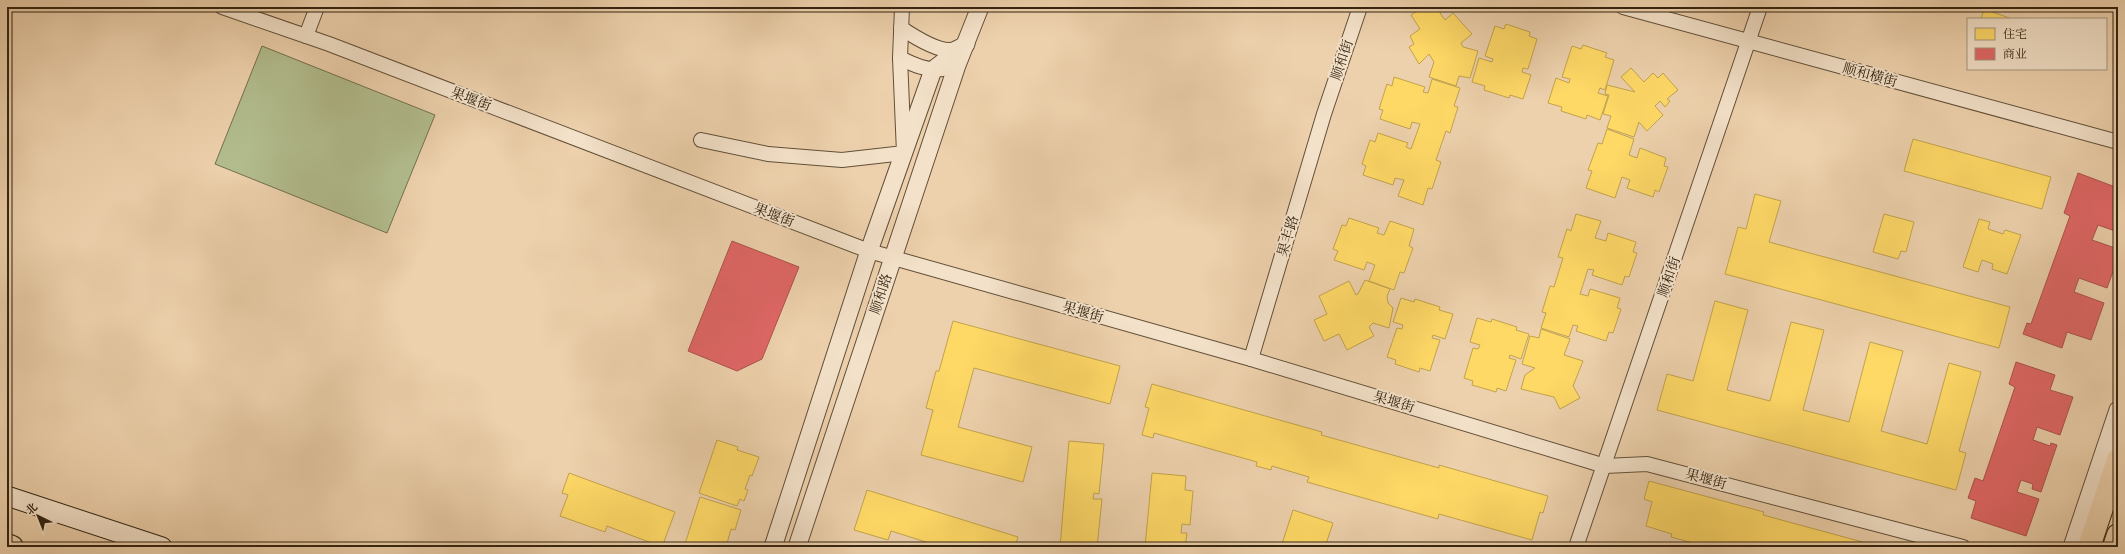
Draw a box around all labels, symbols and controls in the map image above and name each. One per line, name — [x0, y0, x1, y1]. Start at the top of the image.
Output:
legend — [1967, 18, 2107, 70]
text: 住宅 — [2003, 26, 2027, 42]
street label: 顺和街 — [1326, 37, 1358, 83]
text: 商业 — [2003, 46, 2027, 62]
street label: 顺和横街 — [1840, 59, 1900, 91]
street label: 果堰街 — [448, 83, 494, 115]
street label: 果堰街 — [751, 199, 797, 231]
street label: 果丰路 — [1273, 213, 1303, 259]
street label: 顺和街 — [1653, 254, 1685, 300]
street label: 顺和路 — [865, 271, 897, 317]
street label: 果堰街 — [1060, 297, 1106, 327]
street label: 果堰街 — [1371, 387, 1417, 417]
street label: 果堰街 — [1683, 464, 1729, 494]
north arrow — [18, 496, 58, 536]
text: 北 — [22, 500, 41, 518]

